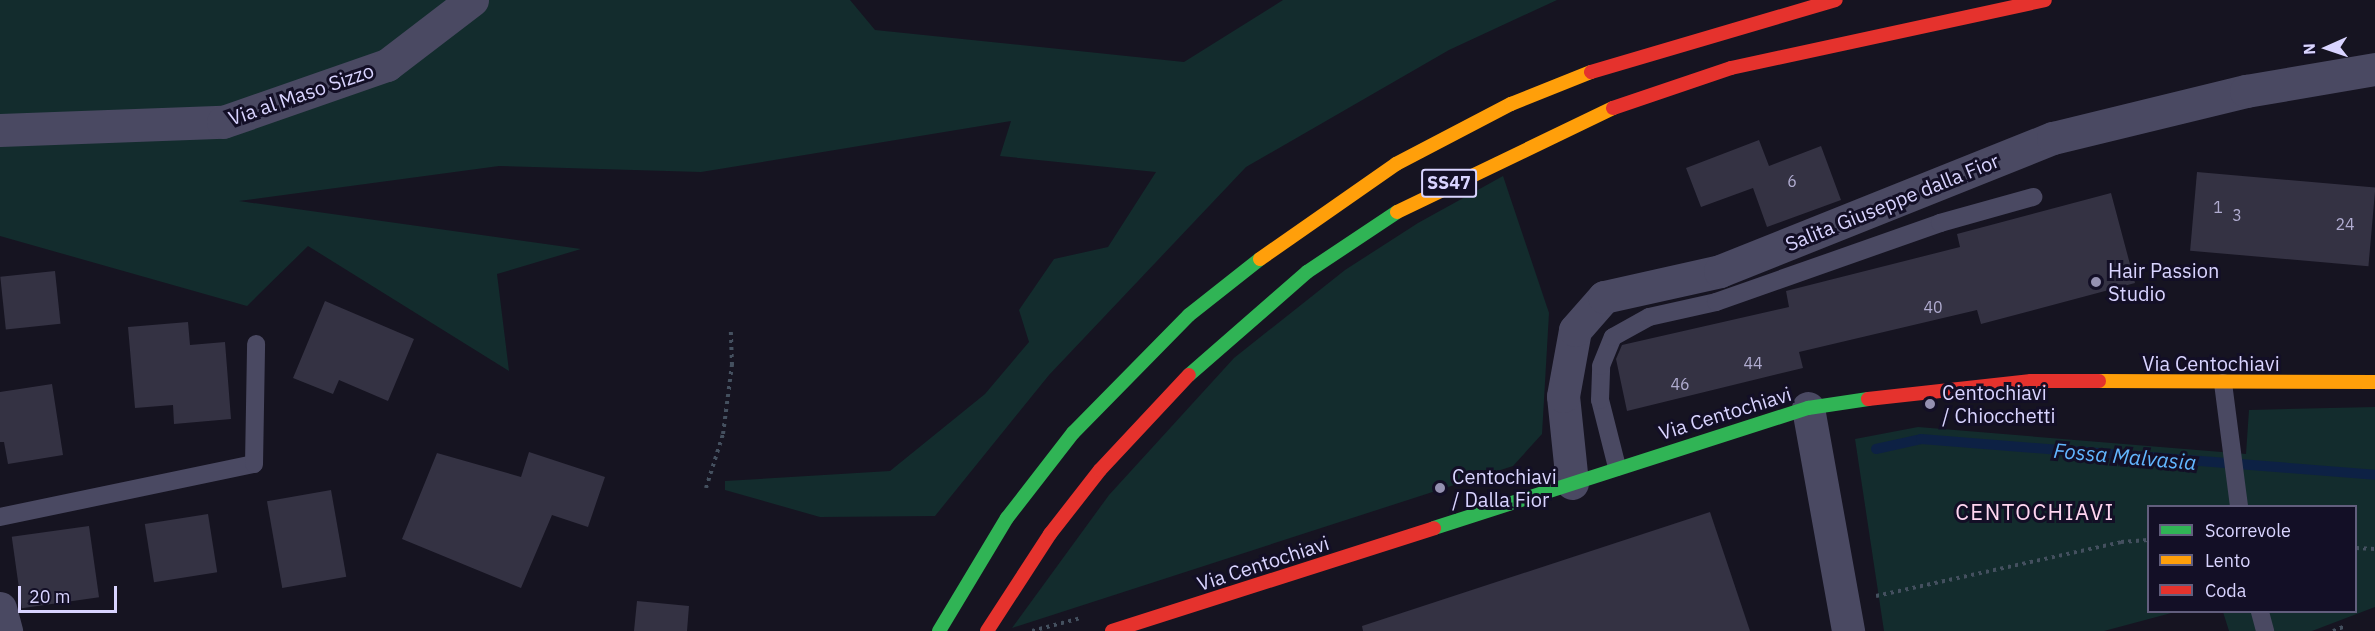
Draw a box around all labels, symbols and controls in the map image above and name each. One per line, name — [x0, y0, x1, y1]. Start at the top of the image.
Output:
north arrow — [2297, 18, 2357, 78]
text: N — [2299, 43, 2319, 55]
street label: Via al Maso Sizzo — [225, 58, 377, 130]
street label: Salita Giuseppe dalla Fior — [1782, 148, 2002, 256]
road number: SS47 — [1420, 168, 1478, 198]
house number: 6 — [1787, 171, 1797, 191]
house number: 1 — [2213, 197, 2223, 217]
house number: 3 — [2232, 205, 2242, 225]
house number: 24 — [2335, 214, 2355, 234]
place label: Hair Passion Studio — [2108, 258, 2219, 305]
marker: Hair Passion Studio — [2089, 275, 2103, 289]
house number: 40 — [1923, 297, 1943, 317]
street label: Via Centochiavi — [2142, 351, 2280, 375]
house number: 44 — [1743, 353, 1763, 373]
house number: 46 — [1670, 374, 1690, 394]
place label: Centochiavi / Chiocchetti — [1942, 380, 2056, 427]
street label: Via Centochiavi — [1656, 381, 1794, 445]
marker: Centochiavi / Chiocchetti — [1923, 397, 1937, 411]
water label: Fossa Malvasia — [2053, 437, 2197, 475]
place label: Centochiavi / Dalla Fior — [1452, 464, 1557, 511]
marker: Centochiavi / Dalla Fior — [1433, 481, 1447, 495]
district label: CENTOCHIAVI — [1955, 499, 2115, 525]
legend — [2147, 505, 2357, 613]
text: Scorrevole — [2205, 519, 2291, 542]
street label: Via Centochiavi — [1194, 530, 1332, 596]
text: Lento — [2205, 549, 2250, 572]
scale bar — [21, 574, 120, 612]
text: Coda — [2205, 579, 2246, 602]
text: 20 m — [29, 585, 71, 608]

